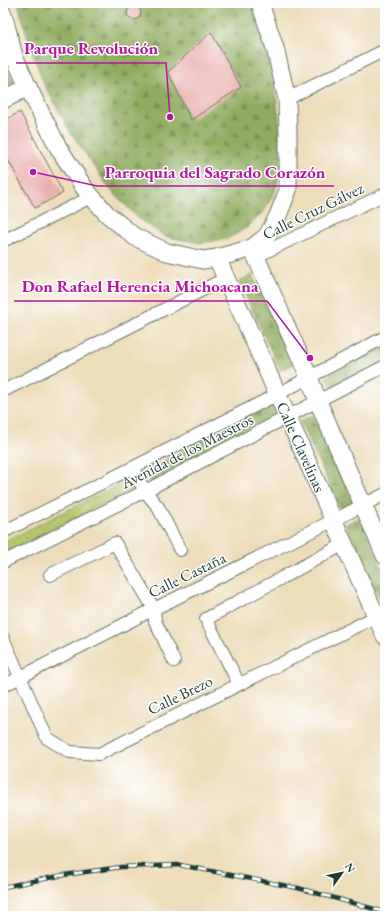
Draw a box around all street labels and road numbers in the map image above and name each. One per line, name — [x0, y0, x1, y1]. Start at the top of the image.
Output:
street label: Calle Cruz Gálvez — [259, 177, 367, 245]
street label: Calle Clavelinas — [272, 399, 330, 495]
street label: Avenida de los Maestros — [116, 409, 257, 494]
street label: Calle Castaña — [145, 547, 230, 603]
street label: Calle Brezo — [144, 670, 216, 720]

